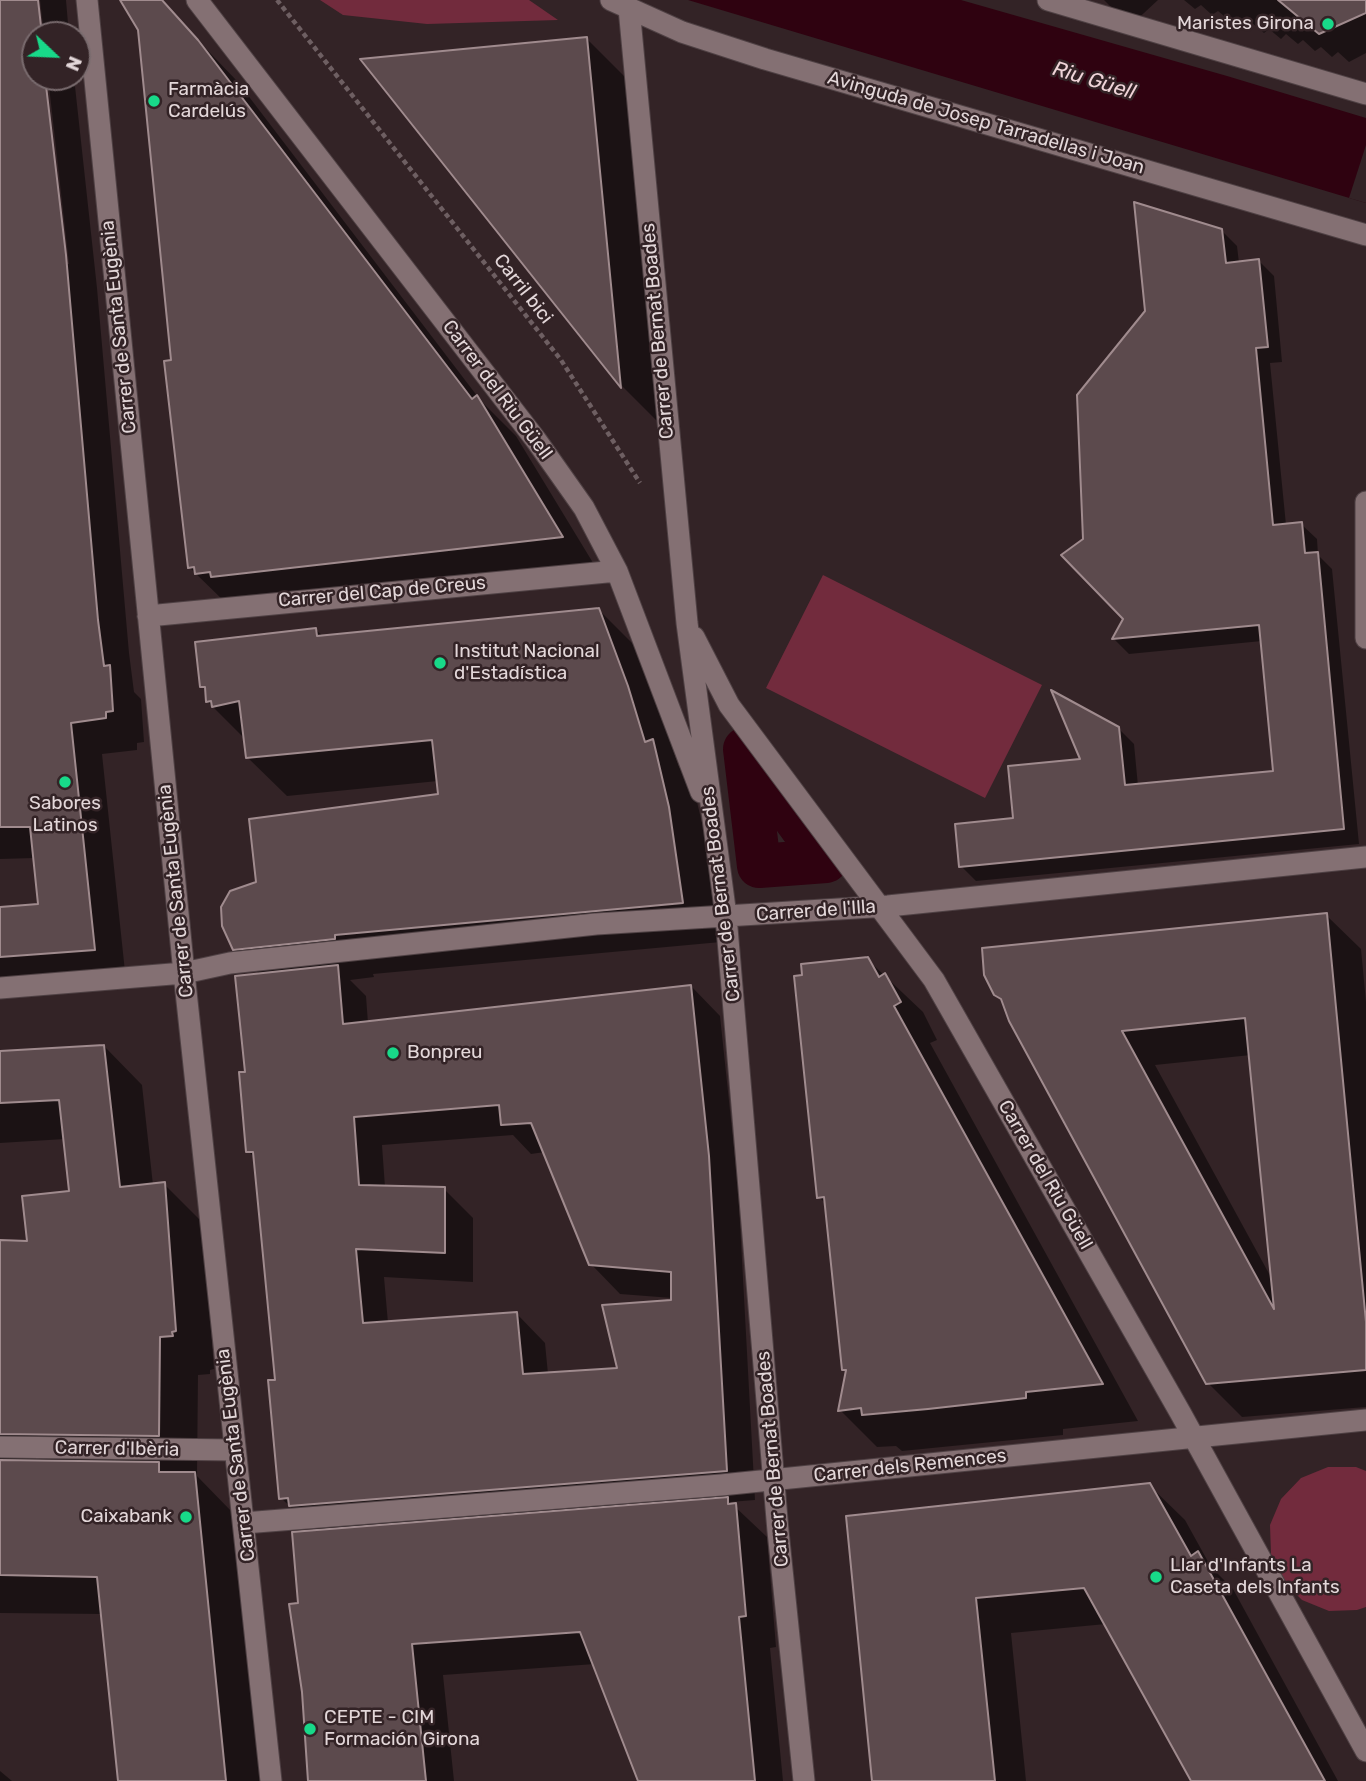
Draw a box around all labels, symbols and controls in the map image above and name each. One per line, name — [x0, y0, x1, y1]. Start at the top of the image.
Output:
place label: Maristes Girona — [1177, 13, 1314, 35]
marker: Maristes Girona — [1320, 16, 1336, 32]
north arrow — [21, 21, 91, 91]
text: N — [61, 53, 87, 74]
water label: Riu Güell — [1049, 56, 1139, 106]
street label: Avinguda de Josep Tarradellas i Joan — [825, 67, 1147, 179]
place label: Farmàcia Cardelús — [168, 79, 249, 123]
marker: Farmàcia Cardelús — [146, 93, 162, 109]
street label: Carrer de Santa Eugènia — [96, 219, 142, 435]
street label: Carrer de Bernat Boades — [637, 222, 679, 440]
street label: Carril bici — [489, 249, 557, 329]
street label: Carrer del Riu Güell — [437, 316, 557, 464]
street label: Carrer del Cap de Creus — [277, 572, 487, 612]
place label: Institut Nacional d'Estadística — [454, 641, 600, 685]
marker: Institut Nacional d'Estadística — [432, 655, 448, 671]
marker: Sabores Latinos — [57, 774, 73, 790]
street label: Carrer de Santa Eugènia — [153, 783, 199, 999]
street label: Carrer de Bernat Boades — [696, 785, 746, 1003]
place label: Sabores Latinos — [29, 793, 101, 837]
street label: Carrer de l'Illa — [755, 895, 877, 927]
place label: Bonpreu — [407, 1042, 483, 1064]
marker: Bonpreu — [385, 1045, 401, 1061]
street label: Carrer del Riu Güell — [993, 1096, 1097, 1254]
street label: Carrer de Santa Eugènia — [212, 1347, 260, 1563]
street label: Carrer de Bernat Boades — [752, 1350, 794, 1568]
street label: Carrer d'Ibèria — [54, 1437, 180, 1461]
street label: Carrer dels Remences — [813, 1445, 1007, 1487]
place label: Caixabank — [81, 1506, 172, 1528]
marker: Caixabank — [178, 1509, 194, 1525]
place label: Llar d'Infants La Caseta dels Infants — [1170, 1555, 1340, 1599]
marker: Llar d'Infants La Caseta dels Infants — [1148, 1569, 1164, 1585]
place label: CEPTE - CIM Formación Girona — [324, 1707, 480, 1751]
marker: CEPTE - CIM Formación Girona — [302, 1721, 318, 1737]

